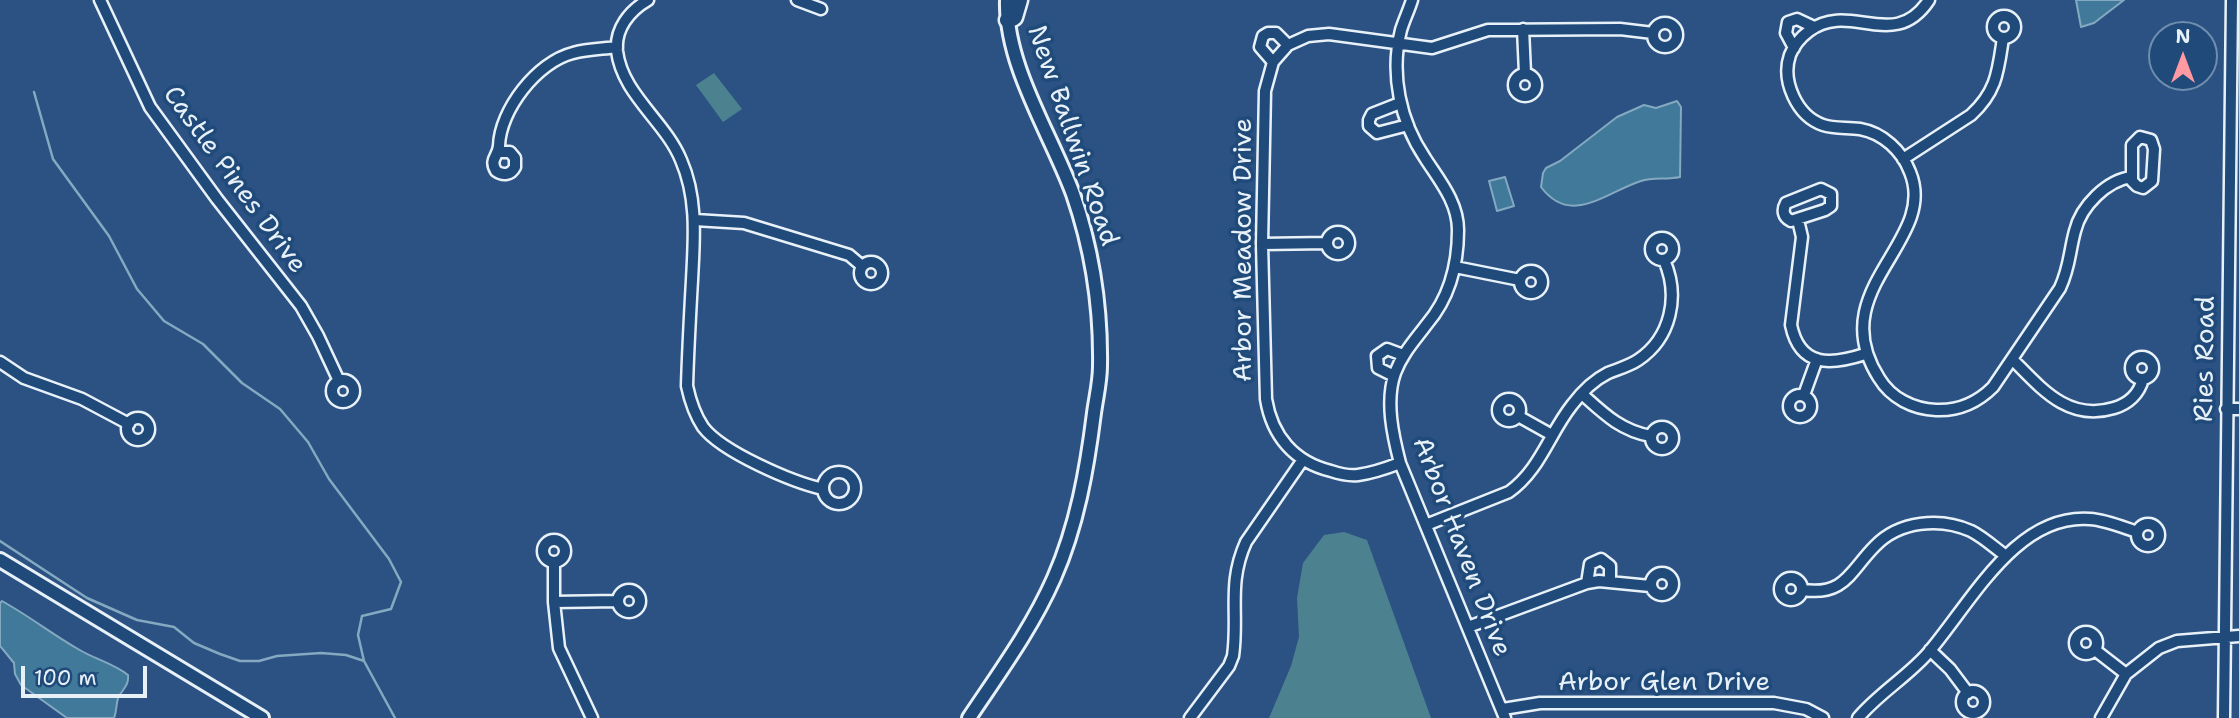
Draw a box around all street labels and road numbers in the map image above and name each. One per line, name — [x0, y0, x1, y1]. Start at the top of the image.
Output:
street label: New Ballwin Road — [1020, 22, 1124, 250]
street label: Castle Pines Drive — [156, 80, 312, 280]
street label: Arbor Meadow Drive — [1228, 118, 1260, 382]
street label: Ries Road — [2189, 296, 2223, 422]
street label: Arbor Haven Drive — [1405, 433, 1517, 661]
street label: Arbor Glen Drive — [1558, 667, 1770, 699]

